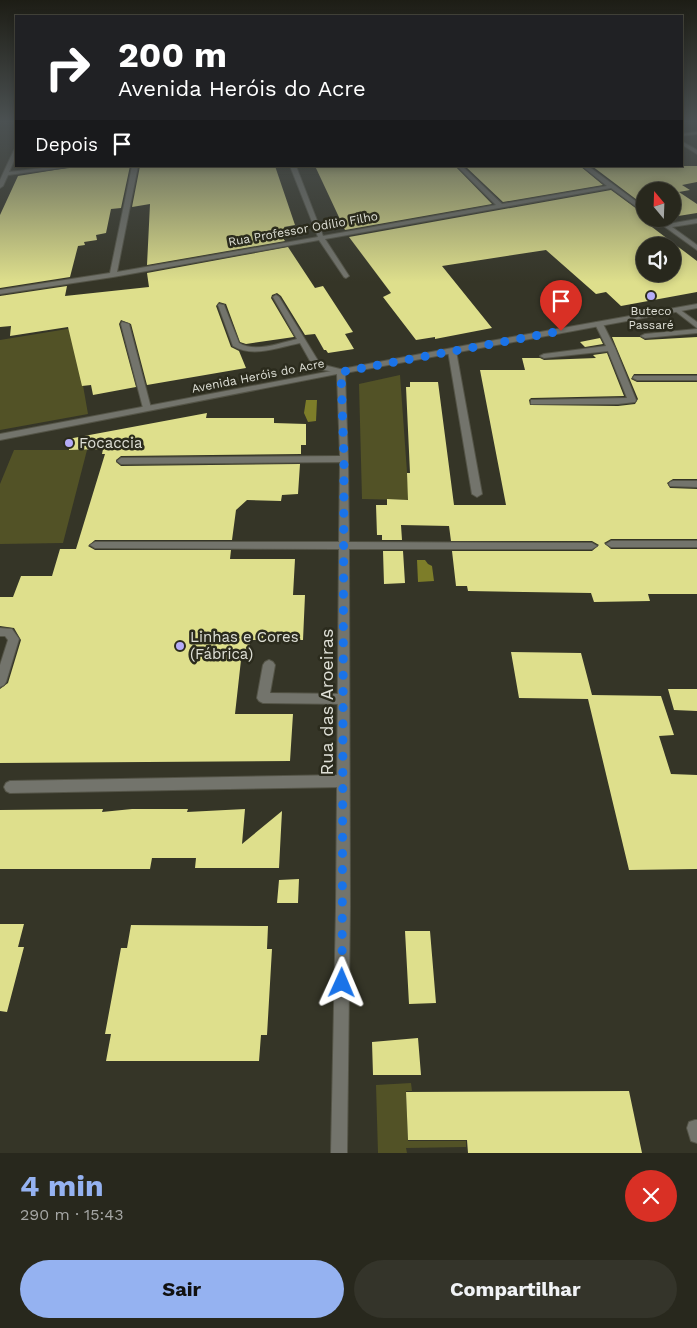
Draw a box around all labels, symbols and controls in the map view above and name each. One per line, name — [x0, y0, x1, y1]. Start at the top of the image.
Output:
text: 200 m — [118, 34, 227, 76]
icon: right — [35, 35, 100, 100]
text: Avenida Heróis do Acre — [118, 76, 366, 101]
icon: arrive — [108, 130, 136, 158]
text: Depois — [35, 133, 98, 156]
north arrow — [636, 182, 681, 228]
map controls — [636, 182, 681, 282]
street label: Rua Professor Odílio Filho — [227, 209, 379, 249]
button: sound — [636, 237, 681, 282]
pin — [540, 280, 582, 331]
icon: arrive — [547, 287, 575, 315]
marker: Buteco Passaré — [645, 290, 657, 302]
place label: Buteco Passaré — [628, 304, 674, 332]
street label: Avenida Heróis do Acre — [190, 356, 326, 396]
place label: Focaccia — [79, 434, 143, 452]
marker: Focaccia — [63, 437, 75, 449]
place label: Linhas e Cores (Fábrica) — [190, 628, 299, 663]
street label: Rua das Aroeiras — [316, 629, 337, 775]
marker: Linhas e Cores (Fábrica) — [174, 640, 186, 652]
position arrow — [315, 956, 367, 1008]
text: 4 min — [20, 1168, 104, 1203]
button: close — [625, 1170, 677, 1222]
text: 290 m · 15:43 — [20, 1205, 123, 1224]
button: Sair — [20, 1260, 344, 1318]
button: Compartilhar — [354, 1260, 677, 1318]

